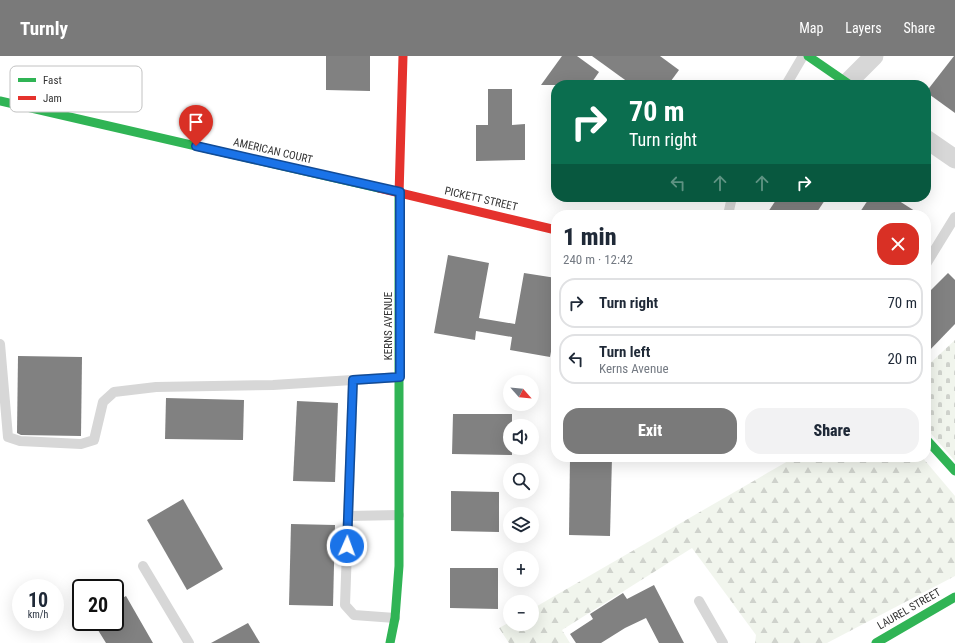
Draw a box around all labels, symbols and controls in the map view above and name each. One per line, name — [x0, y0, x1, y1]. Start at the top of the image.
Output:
text: Turnly — [20, 17, 68, 40]
text: Map — [799, 20, 823, 36]
text: Layers — [845, 20, 882, 36]
text: Share — [904, 20, 935, 36]
legend — [10, 66, 142, 112]
text: Fast — [43, 74, 62, 87]
text: Jam — [43, 92, 62, 105]
text: 70 m — [629, 95, 685, 128]
icon: right — [563, 96, 615, 148]
pin — [179, 105, 213, 146]
icon: arrive — [185, 111, 207, 133]
text: Turn right — [629, 129, 697, 150]
street label: AMERICAN COURT — [232, 136, 314, 166]
icon: left — [667, 172, 689, 194]
icon: ahead — [709, 172, 731, 194]
icon: ahead — [751, 172, 773, 194]
icon: right — [793, 172, 815, 194]
street label: PICKETT STREET — [443, 184, 519, 214]
text: 1 min — [563, 223, 617, 251]
button: close — [877, 223, 919, 265]
text: 240 m · 12:42 — [563, 252, 633, 267]
street label: KERNS AVENUE — [382, 291, 395, 360]
icon: right — [565, 292, 587, 314]
text: Turn right — [599, 294, 658, 312]
text: 70 m — [887, 294, 917, 312]
text: Turn left — [599, 343, 650, 361]
icon: left — [565, 348, 587, 370]
text: 20 m — [887, 350, 917, 368]
text: Kerns Avenue — [599, 361, 669, 376]
north arrow — [503, 375, 539, 411]
map controls — [503, 375, 539, 631]
button: Exit — [563, 408, 737, 454]
button: Share — [745, 408, 919, 454]
button: sound — [503, 419, 539, 455]
button: search — [503, 463, 539, 499]
button: layers — [503, 507, 539, 543]
position arrow — [326, 525, 368, 567]
button: + — [503, 551, 539, 587]
speed limit sign: 20 — [72, 579, 124, 631]
street label: LAUREL STREET — [875, 586, 943, 632]
text: 10 — [28, 588, 48, 612]
button: − — [503, 595, 539, 631]
text: km/h — [28, 609, 48, 620]

